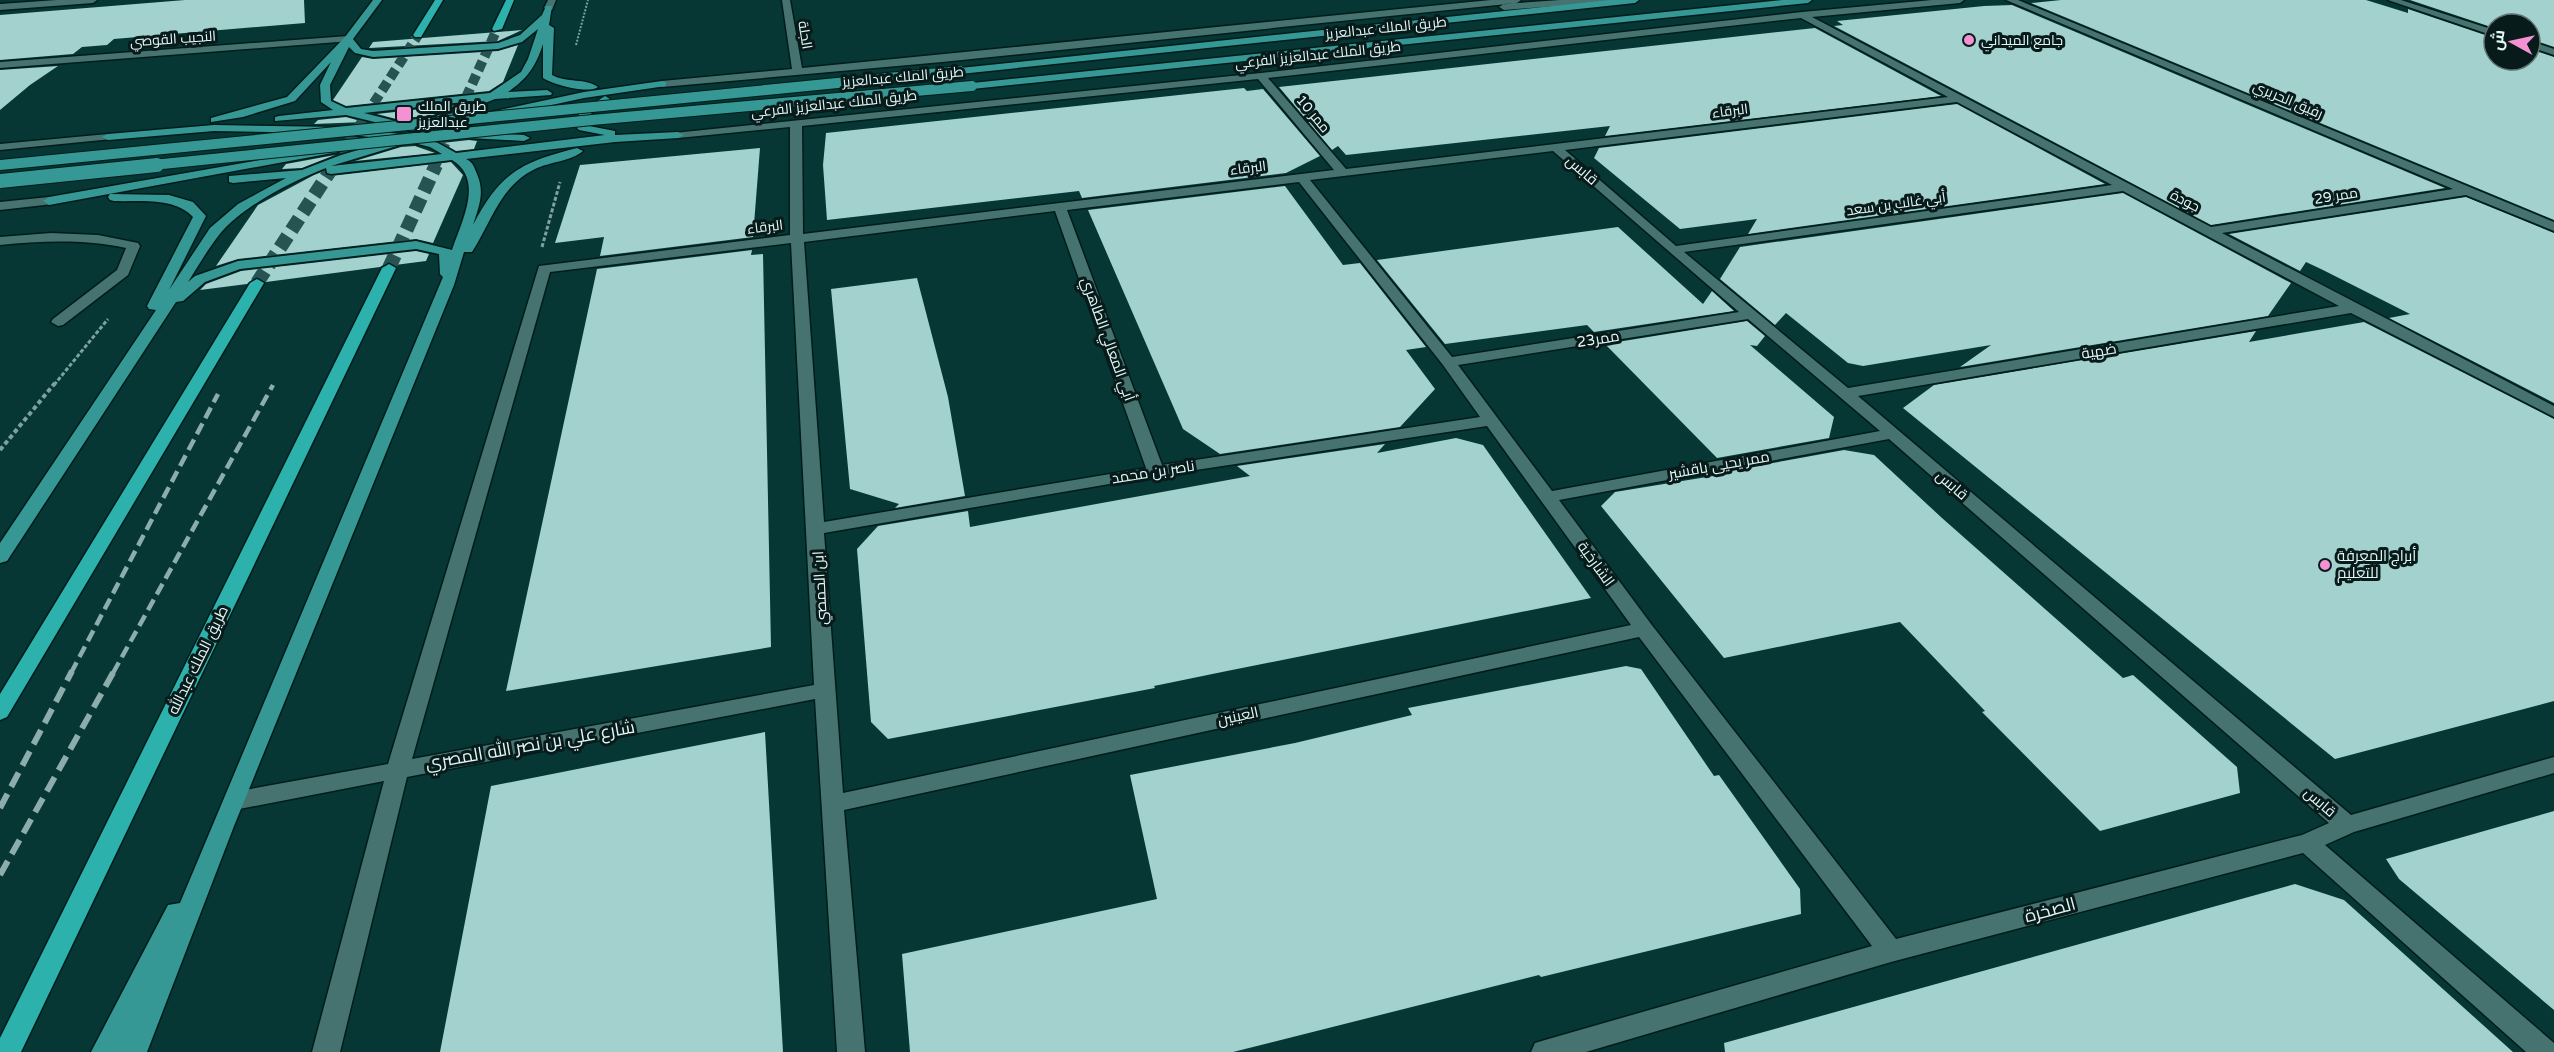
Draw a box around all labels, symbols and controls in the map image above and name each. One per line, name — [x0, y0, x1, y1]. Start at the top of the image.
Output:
north arrow — [2482, 12, 2542, 72]
street label: طريق الملك عبدالعزيز — [1324, 13, 1447, 43]
street label: الجلة — [794, 20, 816, 50]
street label: النجيب القوصي — [129, 28, 217, 52]
text: ش — [2487, 28, 2509, 52]
place label: جامع الميداني — [1981, 32, 2063, 52]
marker: جامع الميداني — [1962, 33, 1976, 47]
street label: طريق الملك عبدالعزيز الفرعي — [1234, 38, 1402, 75]
street label: طريق الملك عبدالعزيز — [841, 63, 964, 91]
street label: رفيق الحريري — [2249, 78, 2326, 125]
street label: طريق الملك عبدالعزيز الفرعي — [750, 87, 918, 124]
street label: ممر 10 — [1292, 92, 1334, 136]
place label: طريق الملك عبدالعزيز — [417, 98, 486, 131]
street label: البرقاء — [1711, 100, 1749, 122]
marker: طريق الملك عبدالعزيز — [395, 105, 413, 123]
street label: قابس — [1562, 151, 1602, 189]
street label: البرقاء — [1229, 157, 1267, 179]
street label: ممر 29 — [2313, 184, 2359, 208]
street label: جودة — [2167, 186, 2203, 216]
street label: أبي غالب بن سعد — [1845, 188, 1947, 222]
street label: البرقاء — [746, 216, 784, 238]
street label: أبي المعالي الطاهري — [1074, 274, 1140, 404]
street label: ممر23 — [1575, 327, 1621, 351]
street label: ضهية — [2080, 339, 2118, 364]
street label: ممر يحيى باقشير — [1666, 447, 1771, 484]
street label: ناصر بن محمد — [1110, 457, 1196, 488]
street label: قابس — [1932, 466, 1972, 504]
street label: الشارخية — [1574, 538, 1618, 590]
place label: أبراج المعرفة للتعليم — [2337, 546, 2416, 583]
street label: ابن الحمصي — [809, 550, 834, 625]
marker: أبراج المعرفة للتعليم — [2318, 558, 2332, 572]
street label: طريق الملك عبدالله — [163, 602, 233, 718]
street label: العينين — [1216, 703, 1260, 730]
street label: شارع علي بن نصر الله المصري — [423, 715, 637, 777]
street label: قابس — [2300, 783, 2340, 821]
street label: الصخرة — [2022, 893, 2078, 927]

